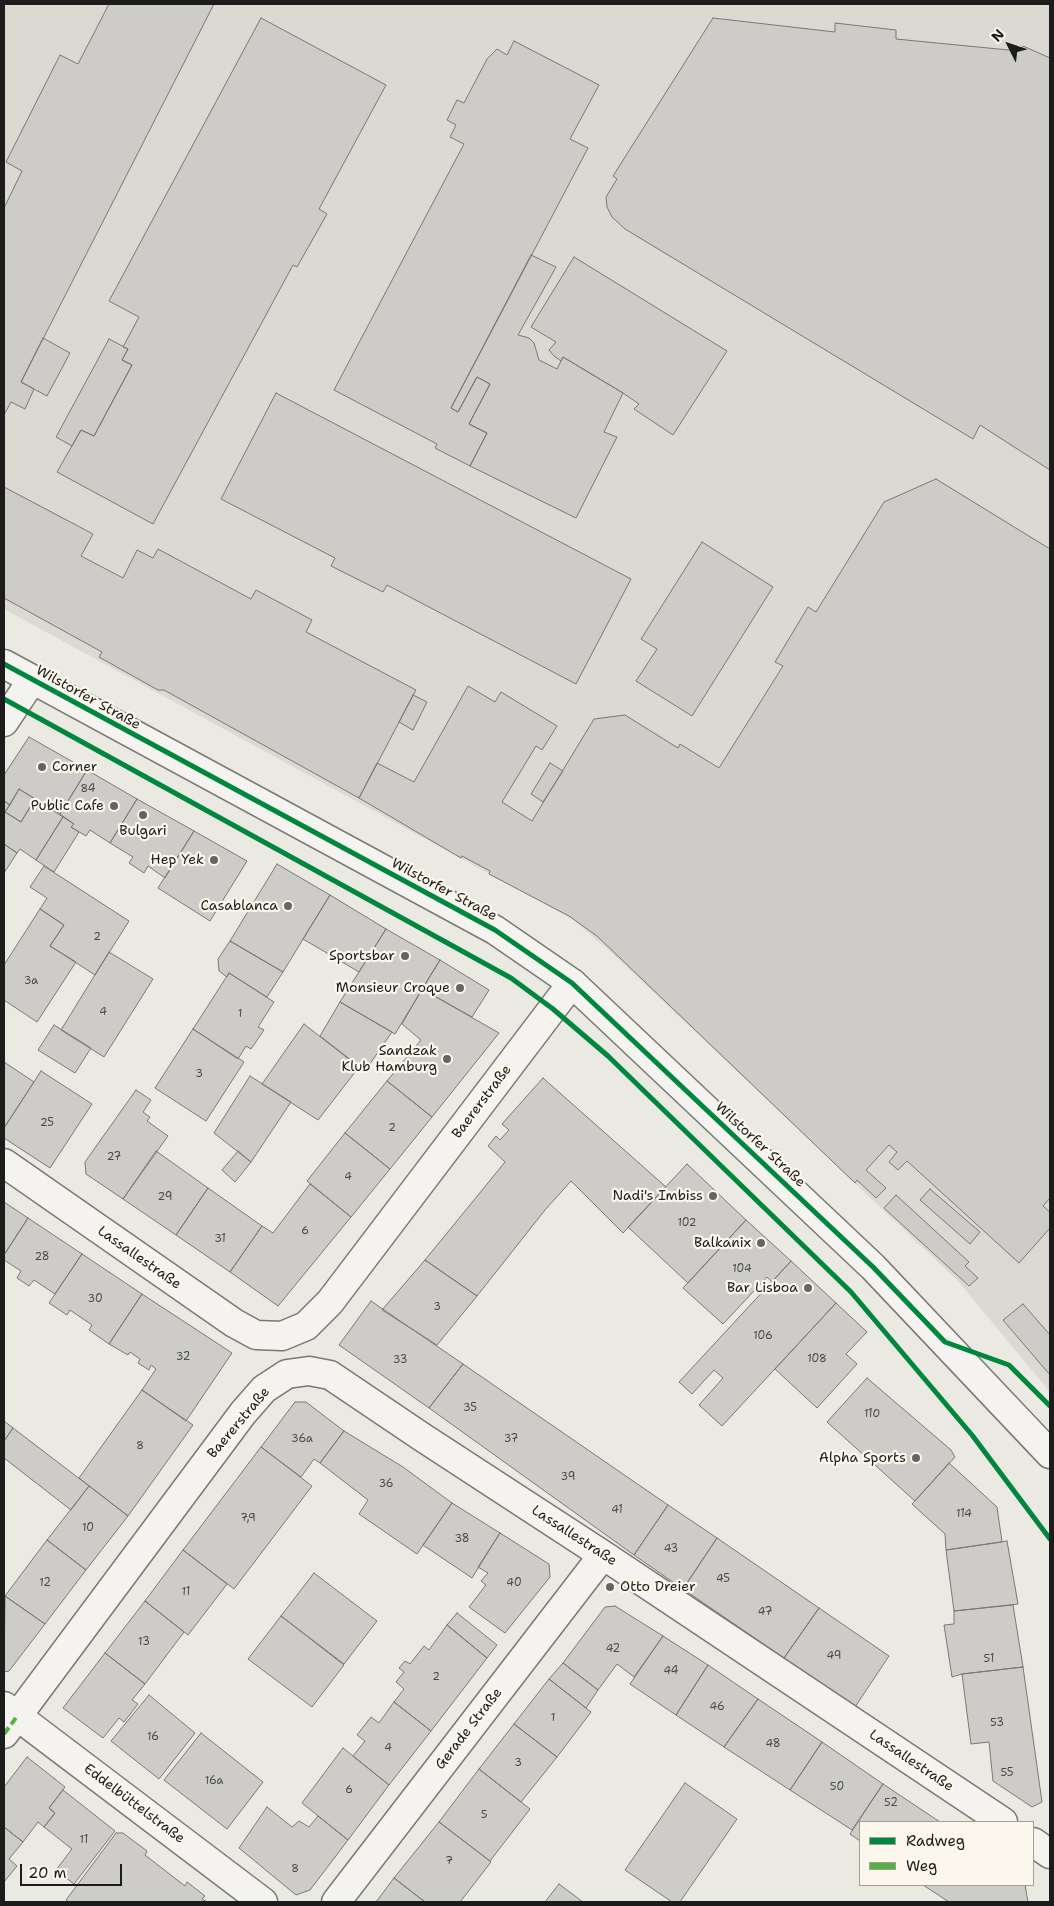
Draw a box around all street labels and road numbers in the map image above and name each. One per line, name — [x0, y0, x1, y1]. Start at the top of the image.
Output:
street label: Wilstorfer Straße — [33, 662, 143, 734]
street label: Wilstorfer Straße — [388, 855, 500, 925]
street label: Baererstraße — [449, 1062, 515, 1142]
street label: Wilstorfer Straße — [711, 1099, 809, 1191]
street label: Lassallestraße — [94, 1223, 184, 1293]
street label: Baererstraße — [204, 1384, 274, 1462]
street label: Lassallestraße — [528, 1502, 620, 1570]
street label: Gerade Straße — [432, 1685, 506, 1773]
street label: Lassallestraße — [866, 1727, 956, 1795]
street label: Eddelbüttelstraße — [80, 1761, 188, 1847]

